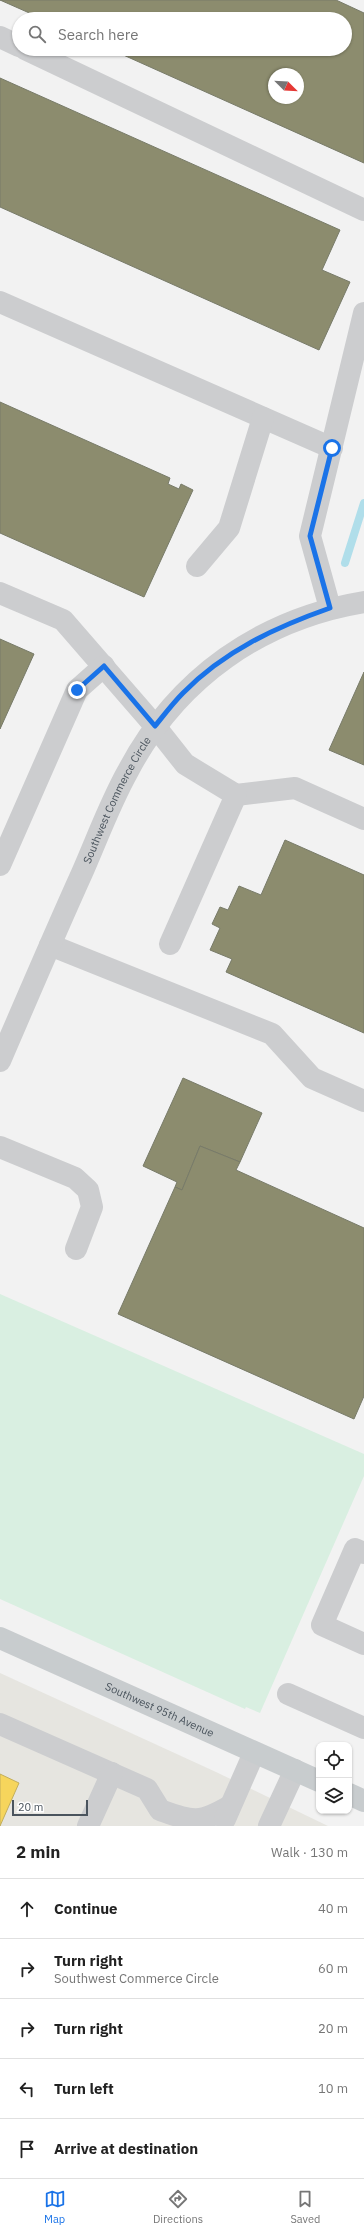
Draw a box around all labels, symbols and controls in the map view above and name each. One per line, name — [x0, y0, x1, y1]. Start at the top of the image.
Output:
search box — [12, 12, 352, 56]
icon: search — [26, 23, 48, 45]
text: Search here — [58, 25, 138, 44]
north arrow — [268, 68, 304, 104]
route start — [323, 439, 341, 457]
route end — [68, 681, 86, 699]
street label: Southwest Commerce Circle — [80, 734, 154, 866]
street label: Southwest 95th Avenue — [103, 1679, 216, 1740]
map controls — [316, 1742, 352, 1814]
button: locate — [316, 1742, 352, 1778]
button: layers — [316, 1778, 352, 1814]
scale bar — [12, 1798, 88, 1817]
text: 20 m — [18, 1800, 43, 1814]
text: 2 min — [16, 1841, 60, 1863]
text: Walk · 130 m — [271, 1844, 348, 1861]
icon: ahead — [16, 1898, 38, 1920]
text: Continue — [54, 1899, 118, 1918]
text: 40 m — [318, 1900, 348, 1917]
text: Turn right — [54, 1951, 123, 1970]
icon: right — [16, 1958, 38, 1980]
text: 60 m — [318, 1960, 348, 1977]
text: Southwest Commerce Circle — [54, 1970, 219, 1987]
icon: right — [16, 2018, 38, 2040]
text: Turn right — [54, 2019, 123, 2038]
text: 20 m — [318, 2020, 348, 2037]
icon: left — [16, 2078, 38, 2100]
text: Turn left — [54, 2079, 114, 2098]
text: 10 m — [318, 2080, 348, 2097]
icon: arrive — [16, 2138, 38, 2160]
text: Arrive at destination — [54, 2139, 198, 2158]
tab: Map — [44, 2188, 66, 2226]
tab: Directions — [153, 2188, 203, 2226]
tab: Saved — [290, 2188, 320, 2226]

